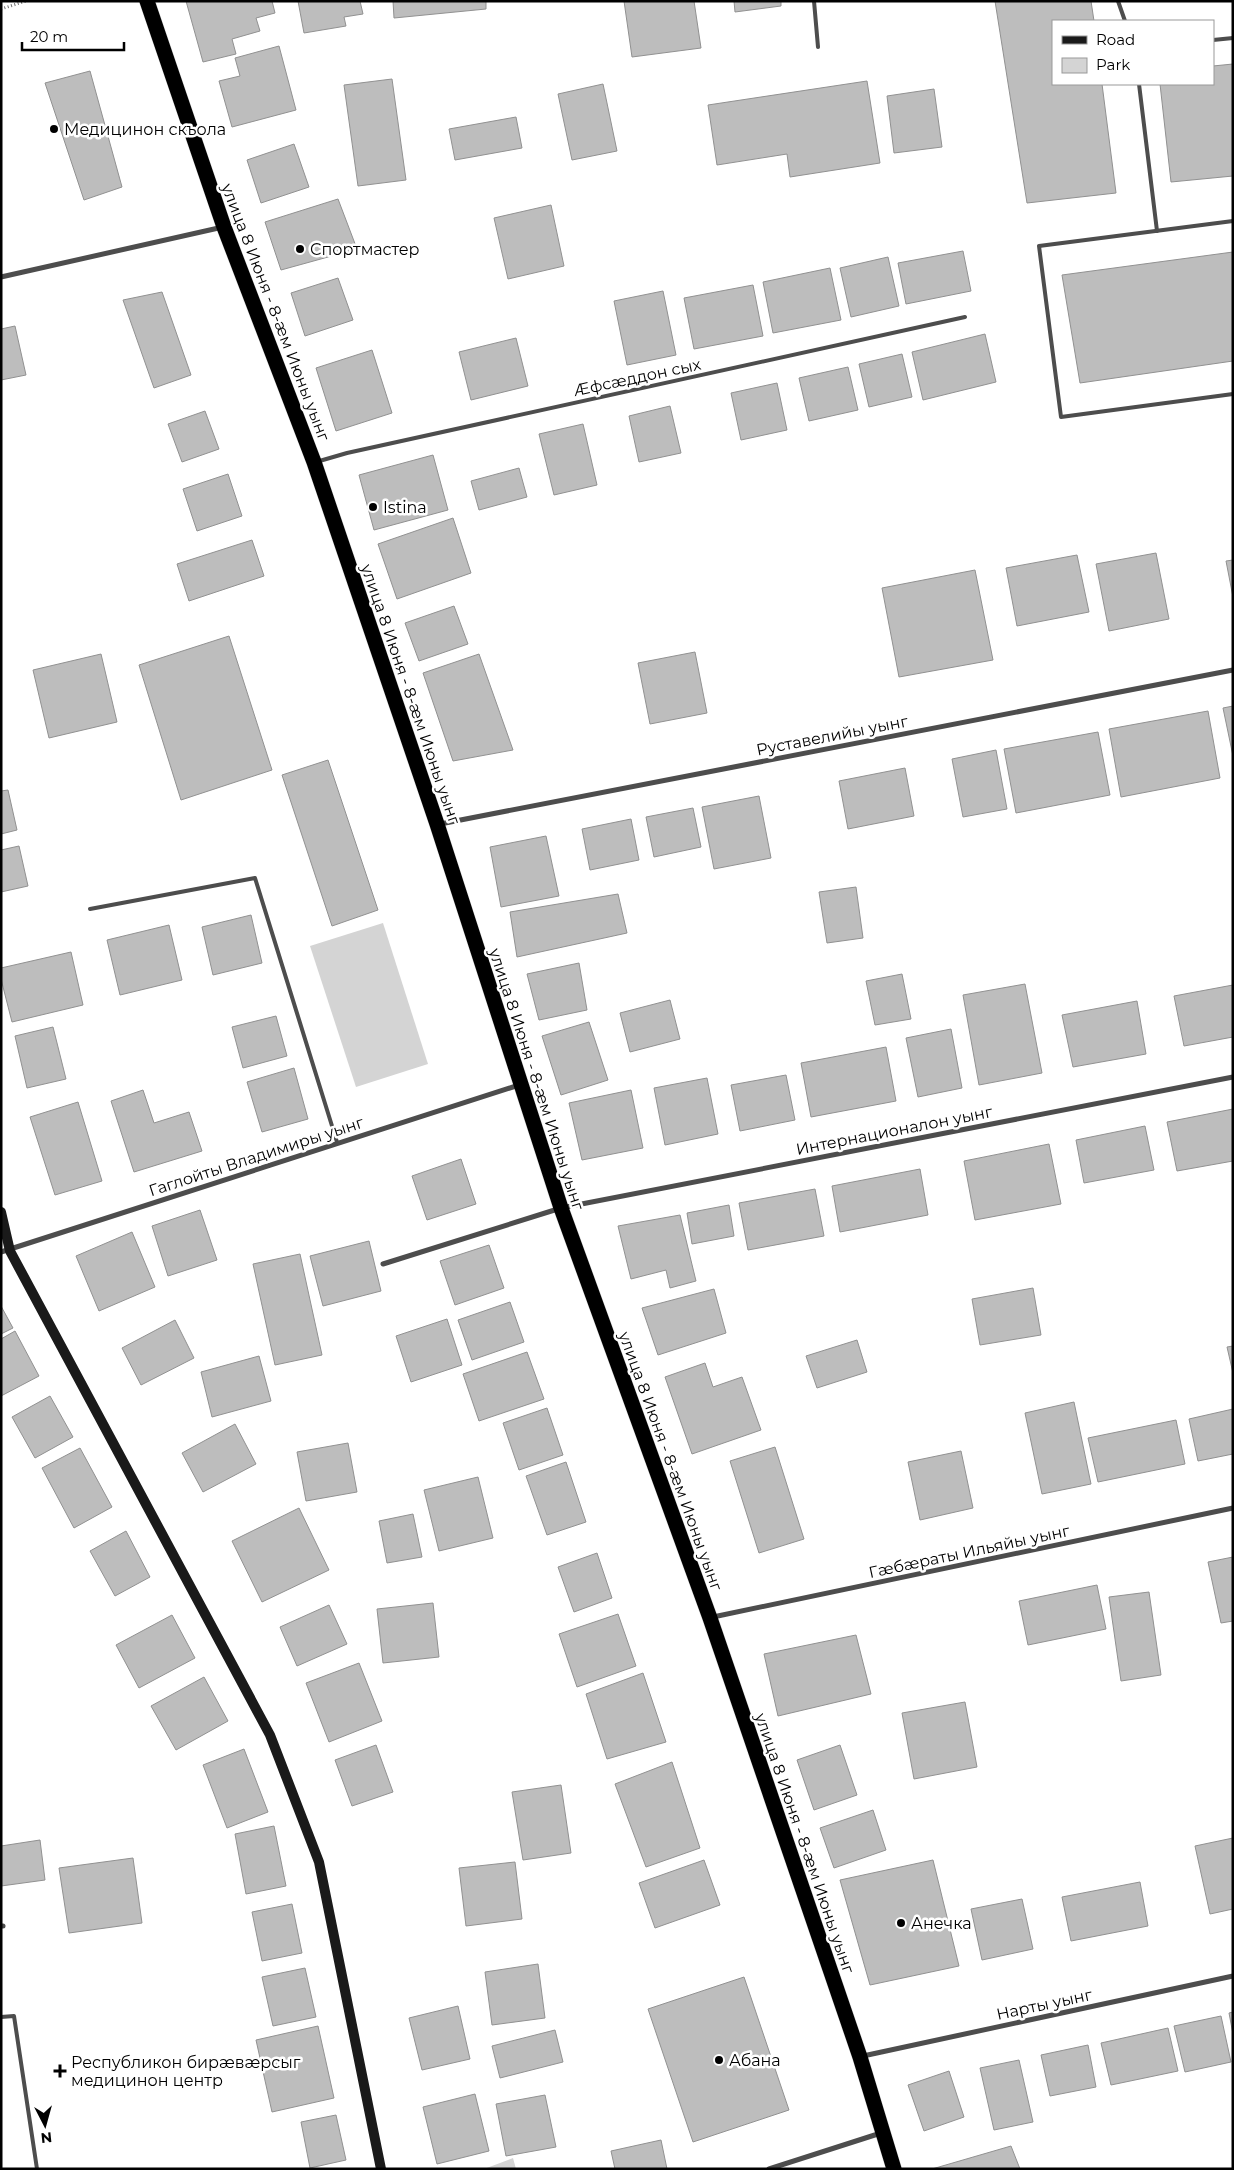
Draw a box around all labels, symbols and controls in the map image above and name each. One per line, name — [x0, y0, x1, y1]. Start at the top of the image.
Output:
scale bar — [22, 20, 125, 52]
legend — [1052, 20, 1214, 85]
text: 20 m — [30, 27, 68, 46]
text: Road — [1096, 30, 1135, 49]
text: Park — [1096, 55, 1130, 74]
place label: Медицинон скъола — [64, 120, 226, 139]
marker: Медицинон скъола — [48, 123, 60, 135]
street label: улица 8 Июня - 8-ӕм Июны уынг — [217, 180, 334, 444]
place label: Спортмастер — [310, 240, 420, 259]
marker: Спортмастер — [294, 243, 306, 255]
street label: Æфсæддон сых — [572, 355, 703, 400]
place label: Istina — [383, 498, 427, 517]
marker: Istina — [367, 501, 379, 513]
street label: улица 8 Июня - 8-ӕм Июны уынг — [357, 561, 464, 827]
street label: Руставелийы уынг — [755, 711, 910, 759]
street label: улица 8 Июня - 8-ӕм Июны уынг — [485, 945, 588, 1213]
street label: Интернационалон уынг — [794, 1102, 994, 1159]
street label: Гаглойты Владимиры уынг — [146, 1113, 366, 1200]
street label: улица 8 Июня - 8-ӕм Июны уынг — [614, 1328, 726, 1594]
street label: Гæбæраты Ильяйы уынг — [867, 1521, 1072, 1582]
street label: улица 8 Июня - 8-ӕм Июны уынг — [751, 1710, 858, 1976]
place label: Анечка — [911, 1914, 972, 1933]
marker: Анечка — [895, 1917, 907, 1929]
street label: Нарты уынг — [995, 1985, 1094, 2024]
place label: Абана — [729, 2051, 781, 2070]
place label: Республикон бирæвæрсыг медицинон центр — [71, 2053, 301, 2090]
marker: Абана — [713, 2054, 725, 2066]
marker: Республикон бирæвæрсыг медицинон центр — [53, 2064, 67, 2078]
north arrow — [20, 2100, 70, 2150]
text: N — [40, 2128, 53, 2147]

